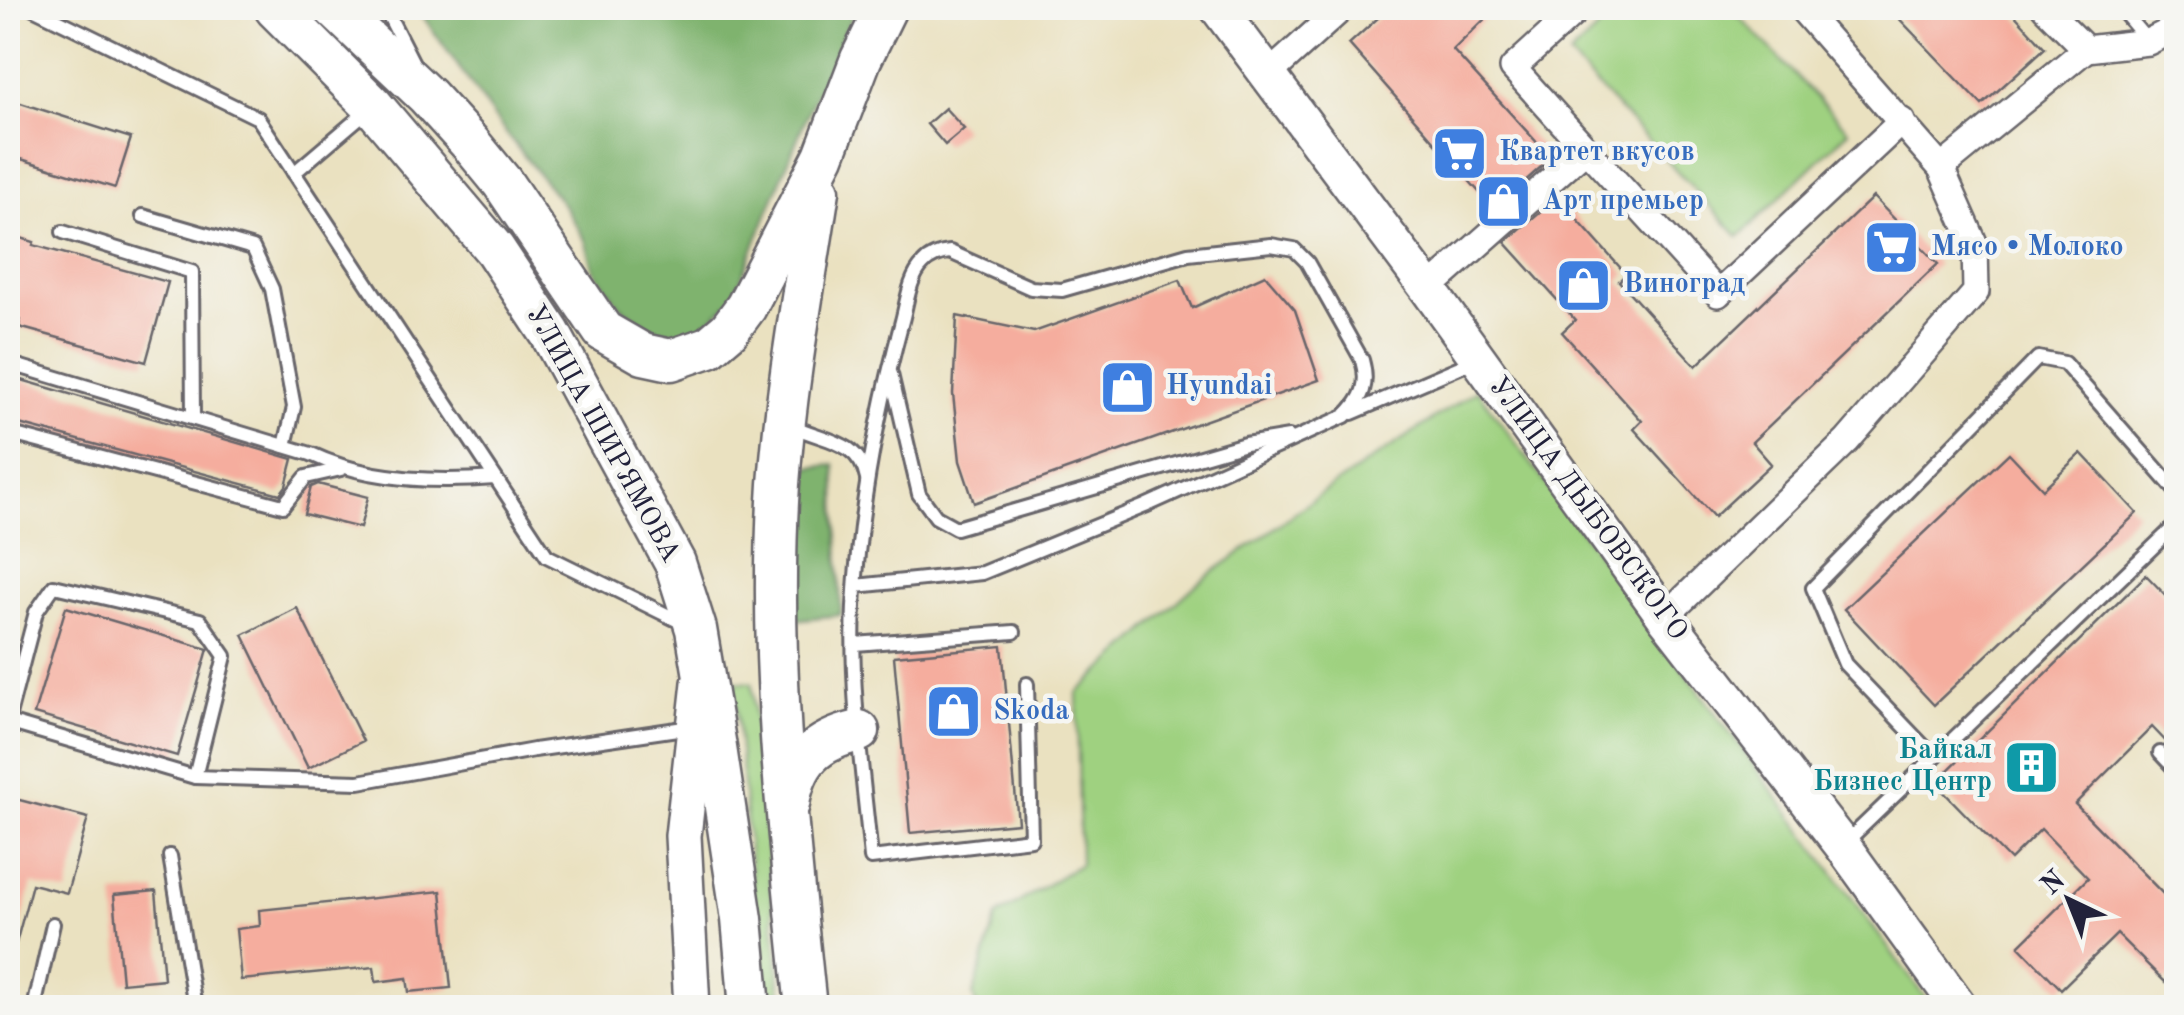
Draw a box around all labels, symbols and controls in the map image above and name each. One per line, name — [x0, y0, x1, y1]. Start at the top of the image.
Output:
supermarket icon: Квартет вкусов — [1430, 123, 1490, 183]
place label: Квартет вкусов — [1499, 138, 1695, 167]
shop icon: Арт премьер — [1473, 172, 1533, 232]
place label: Арт премьер — [1542, 188, 1704, 216]
supermarket icon: Мясо • Молоко — [1862, 218, 1922, 278]
place label: Мясо • Молоко — [1931, 234, 2124, 262]
shop icon: Виноград — [1554, 255, 1614, 315]
place label: Виноград — [1623, 271, 1745, 299]
street label: УЛИЦА ШИРЯМОВА — [520, 301, 684, 567]
shop icon: Hyundai — [1097, 357, 1157, 417]
street label: УЛИЦА ДЫБОВСКОГО — [1482, 372, 1692, 646]
place label: Hyundai — [1166, 373, 1272, 401]
shop icon: Skoda — [924, 682, 984, 742]
place label: Skoda — [993, 698, 1069, 726]
place label: Байкал Бизнес Центр — [1813, 737, 1992, 797]
building icon: Байкал Бизнес Центр — [2001, 737, 2061, 797]
north arrow — [2019, 850, 2119, 950]
text: N — [2037, 866, 2072, 901]

